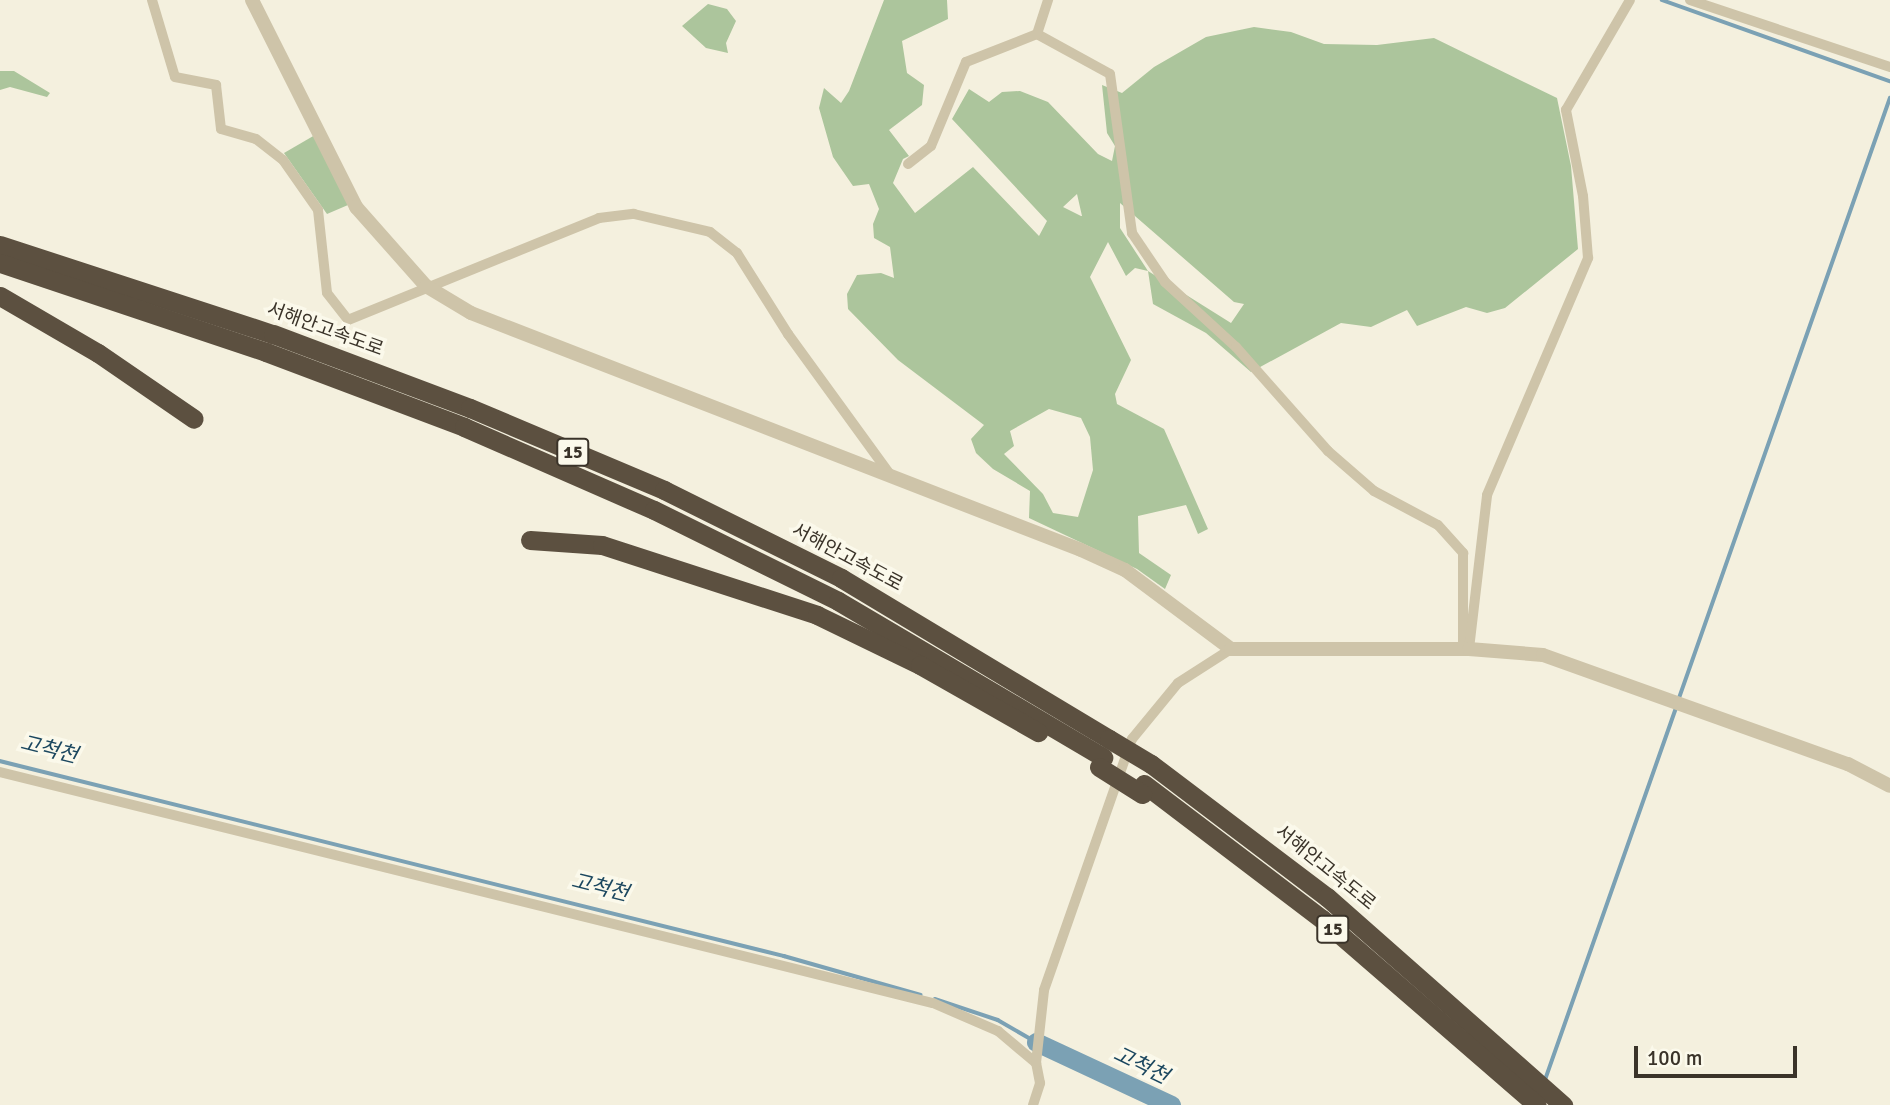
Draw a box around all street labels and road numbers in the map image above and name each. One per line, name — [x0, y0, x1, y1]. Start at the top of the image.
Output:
street label: 서해안고속도로 — [264, 298, 386, 362]
road number: 15 — [556, 438, 590, 466]
street label: 서해안고속도로 — [788, 519, 906, 597]
street label: 서해안고속도로 — [1270, 821, 1380, 915]
road number: 15 — [1316, 914, 1350, 944]

